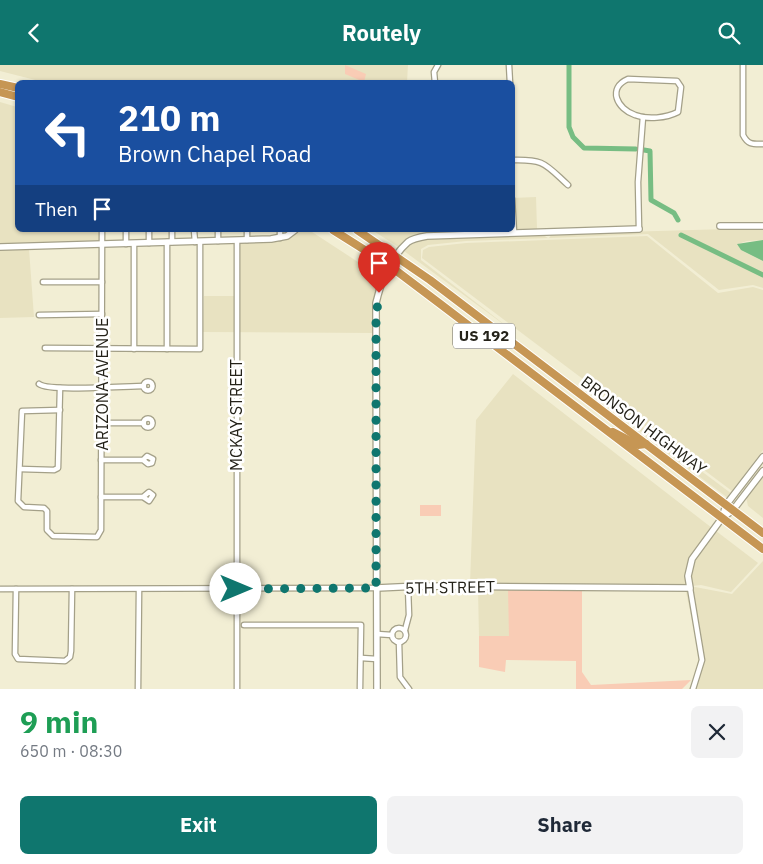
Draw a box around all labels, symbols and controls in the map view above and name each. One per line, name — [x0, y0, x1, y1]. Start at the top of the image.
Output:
text: Routely — [342, 18, 421, 47]
icon: back — [20, 19, 48, 47]
icon: search — [715, 19, 743, 47]
text: 210 m — [118, 95, 221, 141]
icon: left — [35, 100, 100, 165]
text: Brown Chapel Road — [118, 139, 312, 168]
icon: arrive — [88, 195, 116, 223]
text: Then — [35, 197, 78, 221]
pin — [358, 242, 400, 293]
icon: arrive — [365, 249, 393, 277]
street label: ARIZONA AVENUE — [92, 318, 112, 450]
road number: US 192 — [453, 323, 515, 349]
street label: MCKAY STREET — [226, 359, 246, 471]
street label: BRONSON HIGHWAY — [577, 371, 711, 479]
position arrow — [209, 562, 261, 614]
street label: 5TH STREET — [405, 576, 495, 598]
text: 9 min — [20, 702, 98, 741]
button: close — [691, 706, 743, 758]
text: 650 m · 08:30 — [20, 741, 122, 761]
button: Exit — [20, 796, 377, 854]
button: Share — [387, 796, 743, 854]

